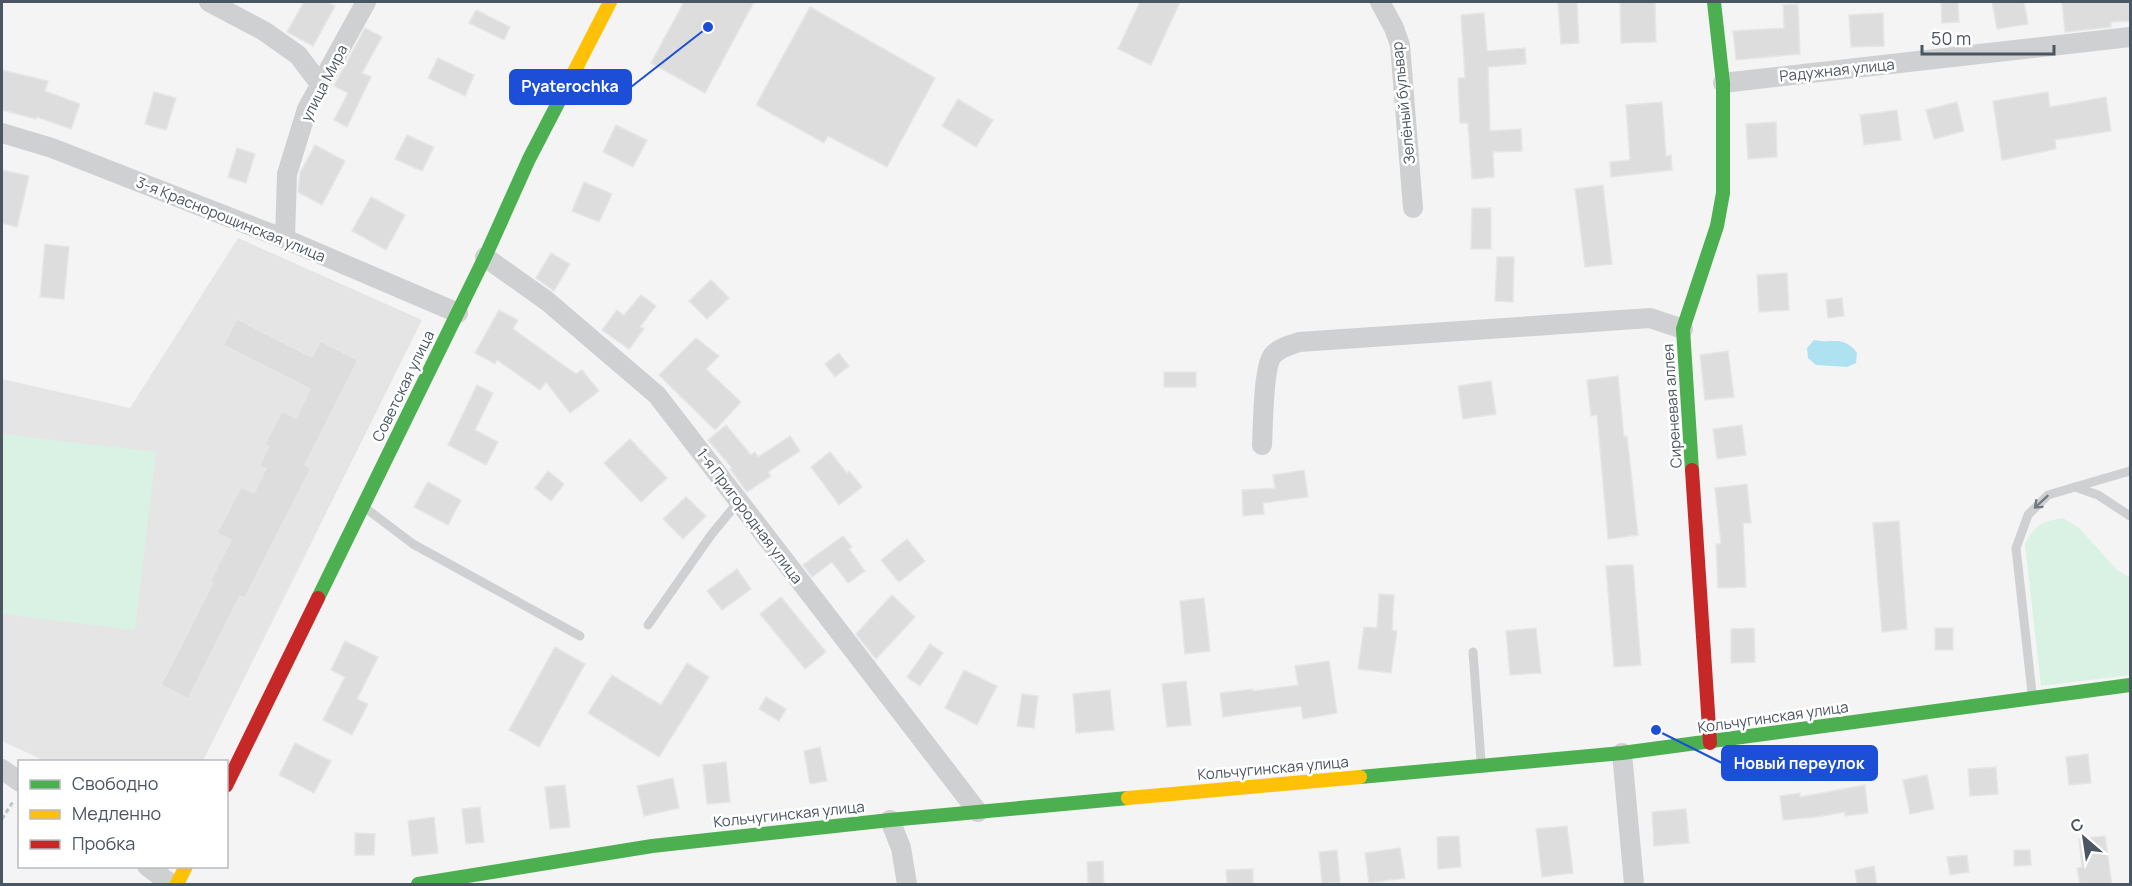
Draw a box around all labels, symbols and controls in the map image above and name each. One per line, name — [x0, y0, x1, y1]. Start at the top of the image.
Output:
scale bar — [1922, 18, 2054, 56]
text: 50 m — [1931, 26, 1971, 50]
street label: Зелёный бульвар — [1386, 40, 1420, 165]
street label: улица Мира — [296, 41, 352, 125]
street label: Радужная улица — [1778, 54, 1896, 86]
callout: Pyaterochka — [510, 70, 631, 104]
text: Pyaterochka — [521, 75, 619, 97]
street label: 3-я Краснорощинская улица — [133, 171, 329, 267]
street label: Советская улица — [367, 327, 439, 445]
street label: Сиреневая аллея — [1657, 343, 1687, 469]
street label: 1-я Пригородная улица — [692, 444, 808, 588]
one-way arrow — [2034, 495, 2049, 509]
street label: Кольчугинская улица — [1696, 696, 1850, 738]
callout: Новый переулок — [1722, 746, 1877, 780]
street label: Кольчугинская улица — [1196, 751, 1350, 785]
text: Новый переулок — [1734, 752, 1865, 774]
legend — [18, 760, 228, 868]
text: Свободно — [72, 771, 158, 795]
street label: Кольчугинская улица — [712, 796, 866, 832]
text: Медленно — [72, 801, 161, 825]
north arrow — [2054, 808, 2114, 868]
text: С — [2066, 812, 2087, 837]
text: Пробка — [72, 831, 135, 855]

